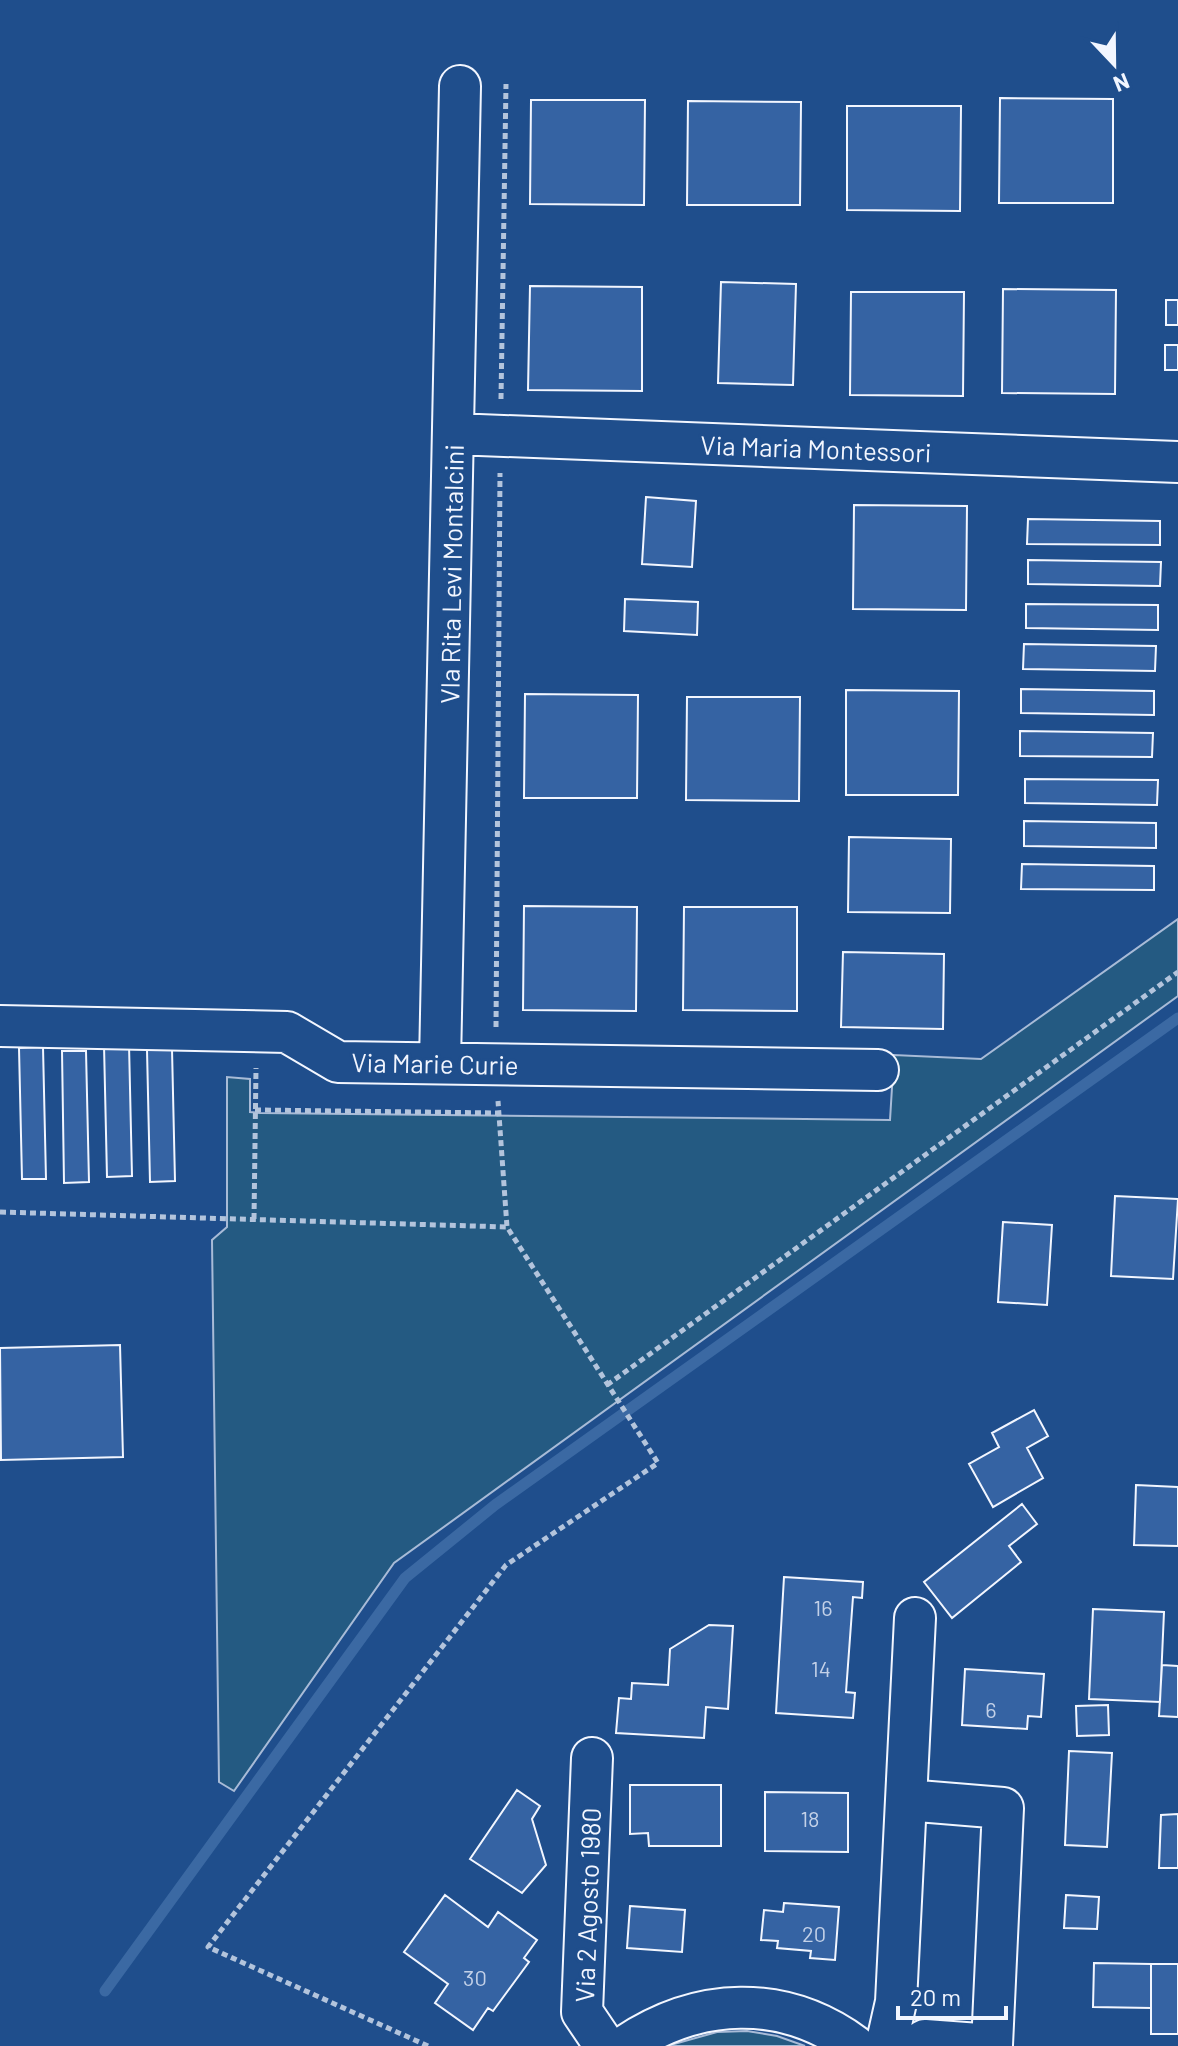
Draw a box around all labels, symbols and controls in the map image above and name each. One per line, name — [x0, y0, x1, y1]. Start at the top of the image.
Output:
north arrow — [1074, 24, 1154, 104]
text: N — [1110, 69, 1134, 98]
street label: Via Maria Montessori — [700, 428, 932, 468]
street label: VIa Rita Levi Montalcini — [433, 444, 469, 704]
street label: Via Marie Curie — [351, 1046, 519, 1080]
house number: 16 — [813, 1594, 833, 1620]
house number: 14 — [811, 1655, 831, 1681]
house number: 6 — [985, 1696, 997, 1722]
house number: 18 — [800, 1805, 820, 1831]
street label: Via 2 Agosto 1980 — [568, 1807, 606, 2003]
house number: 20 — [802, 1920, 826, 1946]
house number: 30 — [463, 1964, 487, 1990]
scale bar — [898, 1970, 1006, 2020]
text: 20 m — [910, 1982, 961, 2011]

